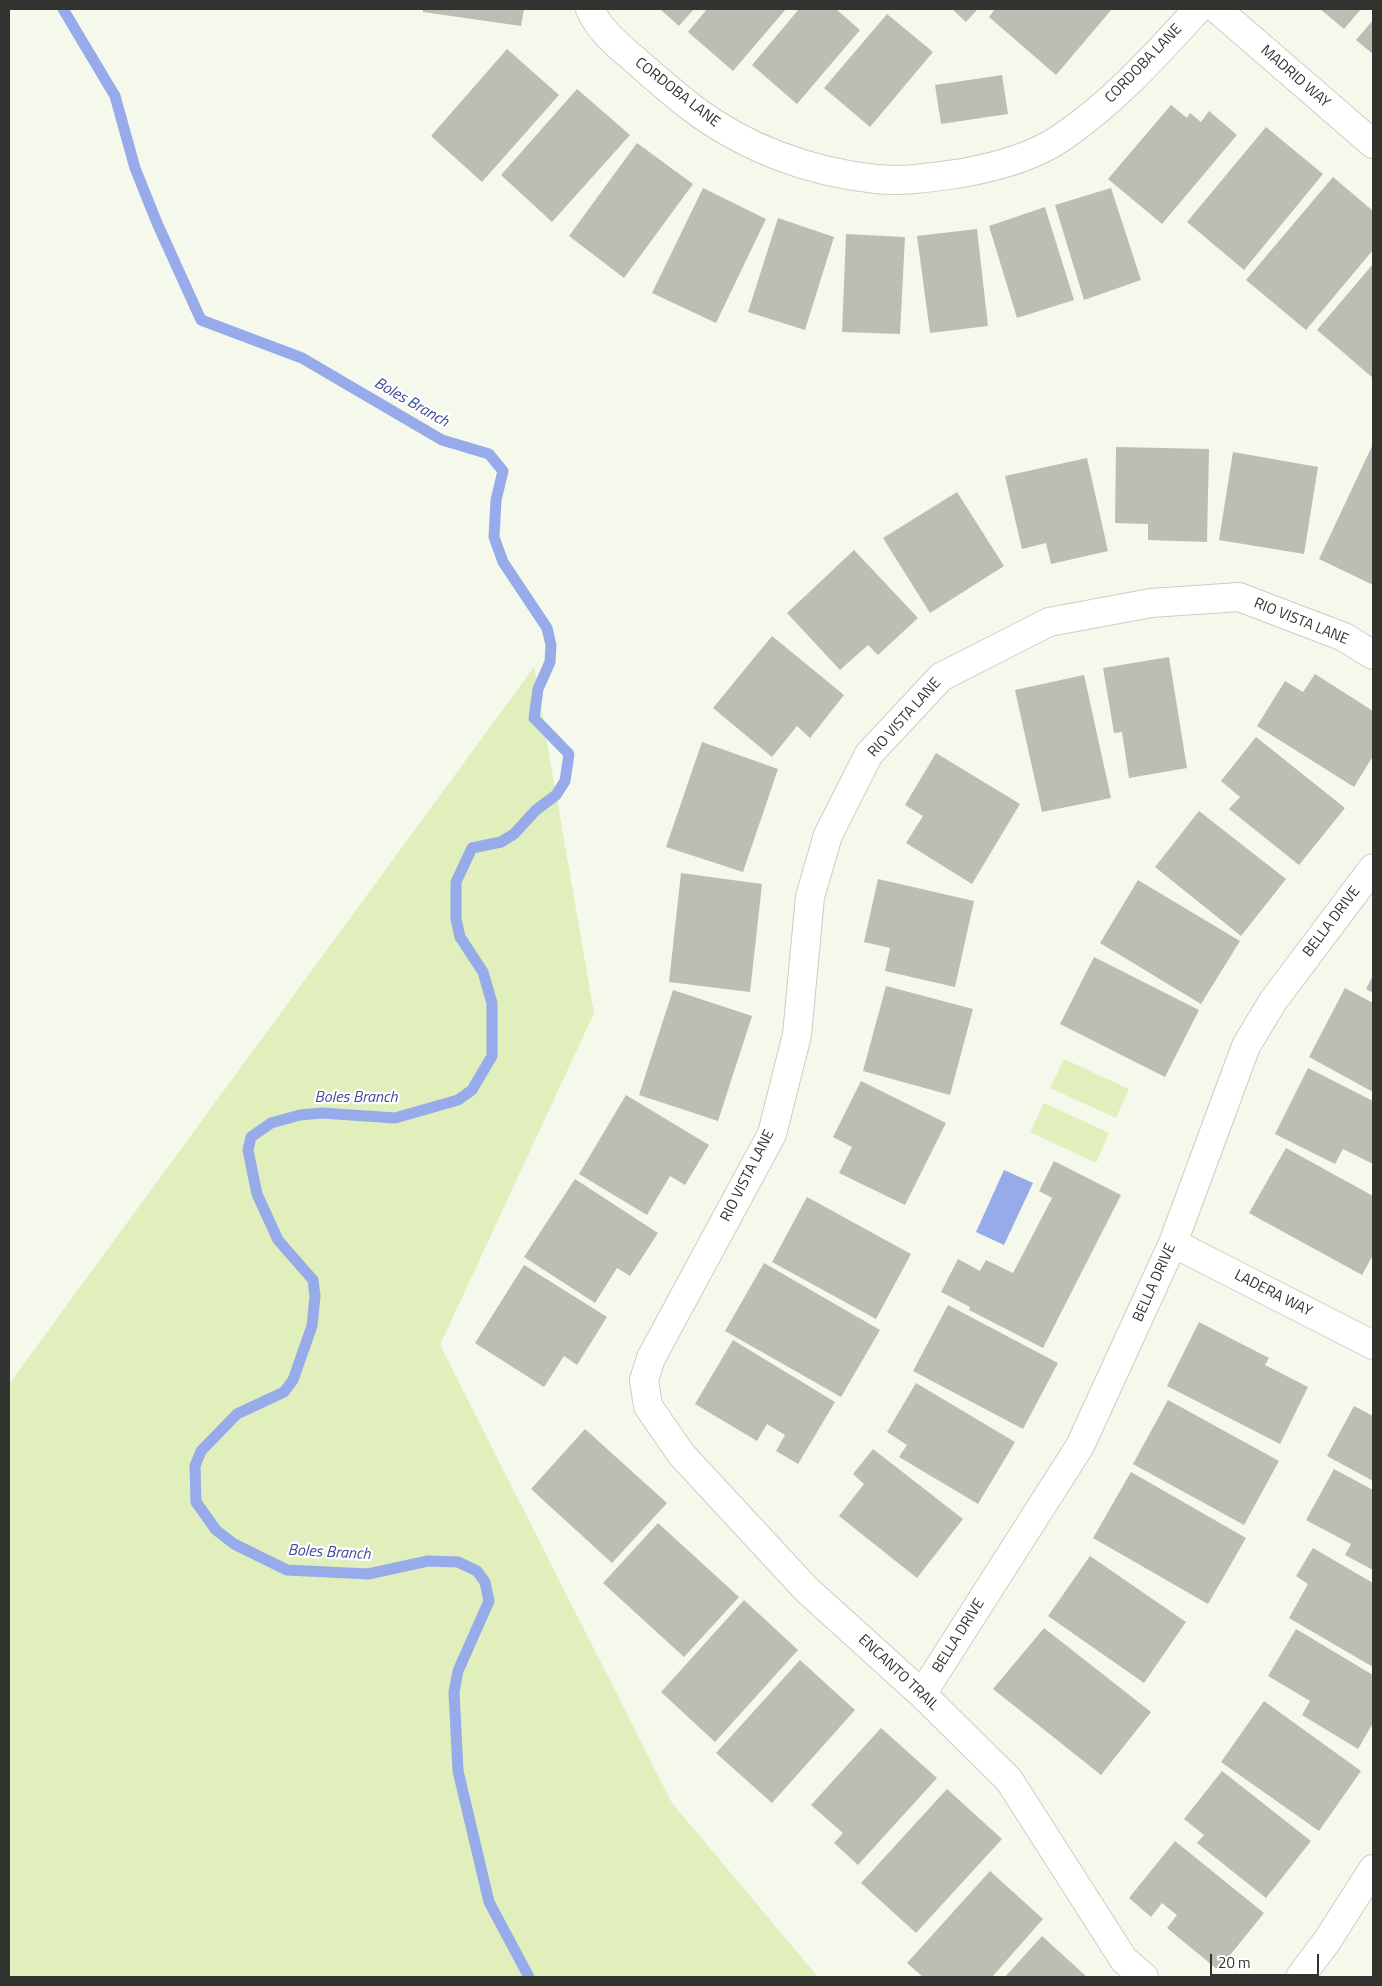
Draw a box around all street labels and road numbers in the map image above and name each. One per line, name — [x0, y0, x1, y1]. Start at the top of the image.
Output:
street label: CORDOBA LANE — [1102, 21, 1186, 107]
street label: MADRID WAY — [1257, 42, 1333, 112]
street label: CORDOBA LANE — [631, 54, 723, 132]
street label: RIO VISTA LANE — [1251, 595, 1351, 649]
street label: RIO VISTA LANE — [865, 675, 945, 761]
street label: BELLA DRIVE — [1300, 883, 1364, 961]
street label: RIO VISTA LANE — [717, 1127, 779, 1225]
street label: BELLA DRIVE — [1130, 1241, 1180, 1325]
street label: LADERA WAY — [1231, 1267, 1315, 1321]
street label: BELLA DRIVE — [929, 1596, 989, 1676]
street label: ENCANTO TRAIL — [854, 1631, 942, 1715]

